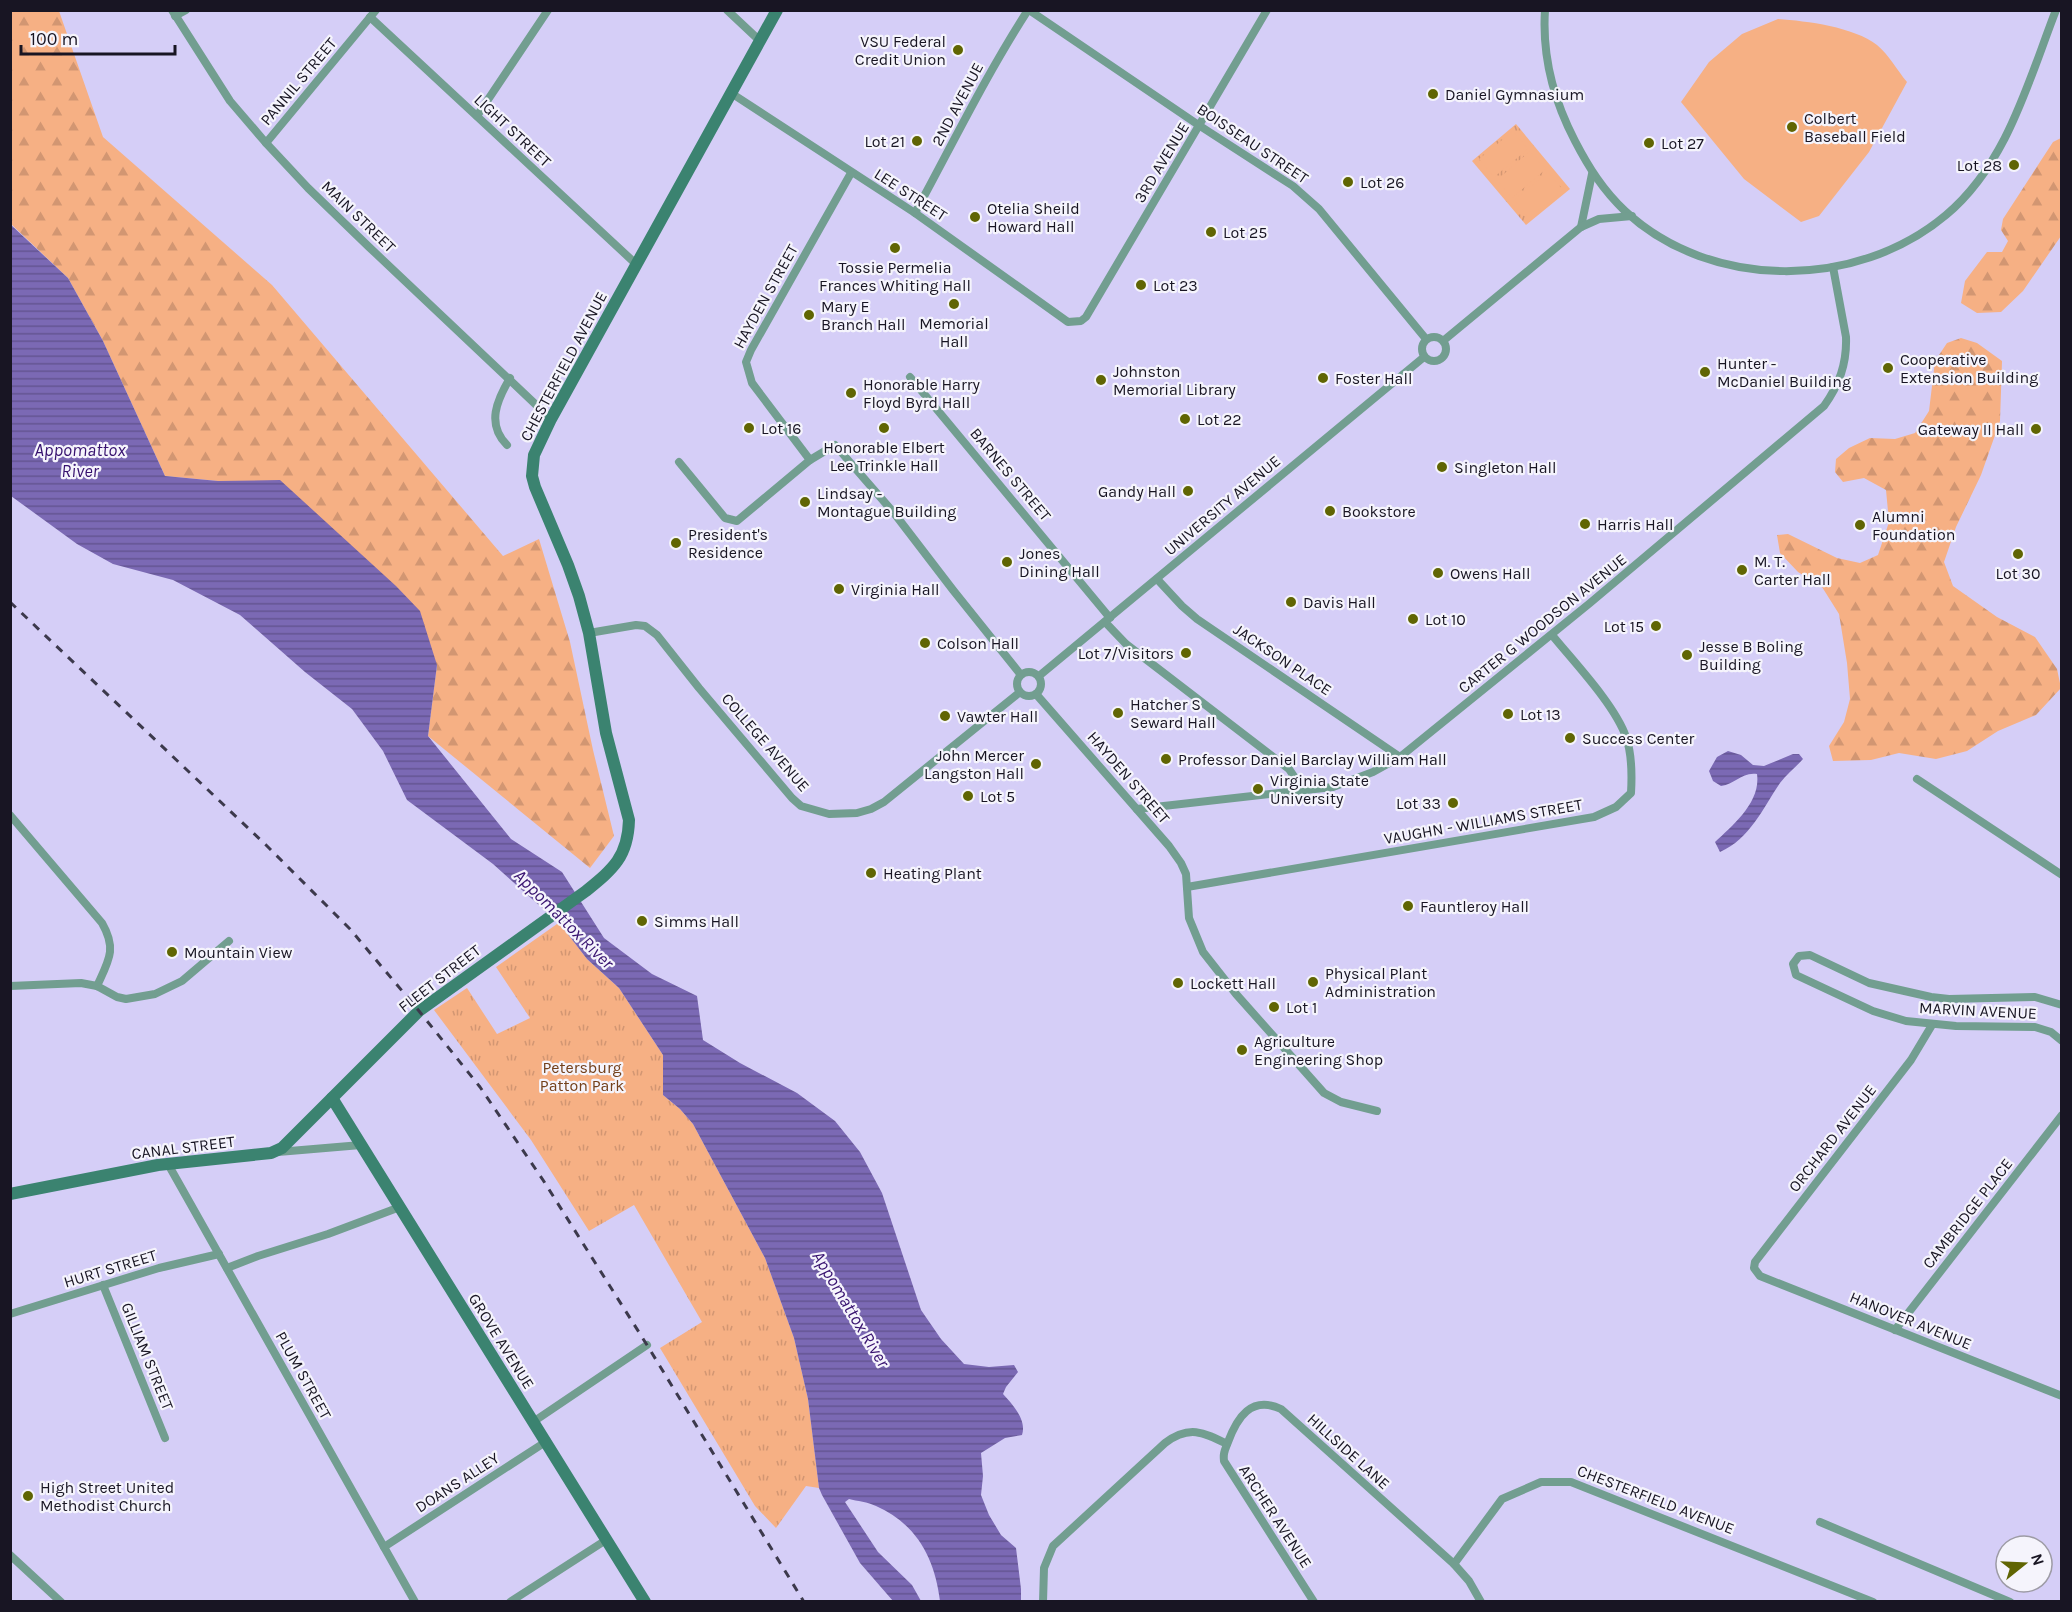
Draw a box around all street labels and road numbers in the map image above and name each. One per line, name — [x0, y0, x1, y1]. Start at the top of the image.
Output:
street label: PANNIL STREET — [256, 34, 341, 129]
street label: 2ND AVENUE — [928, 59, 987, 149]
street label: LIGHT STREET — [470, 90, 555, 171]
street label: BOISSEAU STREET — [1194, 99, 1312, 188]
street label: 3RD AVENUE — [1130, 118, 1193, 206]
street label: LEE STREET — [871, 164, 951, 225]
street label: MAIN STREET — [318, 176, 400, 256]
street label: HAYDEN STREET — [729, 241, 802, 352]
street label: CHESTERFIELD AVENUE — [516, 288, 611, 444]
street label: BARNES STREET — [966, 424, 1055, 525]
street label: UNIVERSITY AVENUE — [1160, 451, 1284, 559]
street label: CARTER G WOODSON AVENUE — [1454, 550, 1630, 697]
street label: JACKSON PLACE — [1230, 620, 1335, 699]
street label: COLLEGE AVENUE — [718, 689, 814, 795]
street label: HAYDEN STREET — [1083, 727, 1174, 827]
street label: VAUGHN - WILLIAMS STREET — [1382, 795, 1584, 848]
street label: FLEET STREET — [394, 940, 484, 1016]
street label: MARVIN AVENUE — [1919, 998, 2037, 1023]
street label: ORCHARD AVENUE — [1785, 1081, 1880, 1196]
street label: CANAL STREET — [130, 1132, 236, 1163]
street label: CAMBRIDGE PLACE — [1918, 1154, 2016, 1272]
street label: HURT STREET — [61, 1245, 159, 1292]
street label: HANOVER AVENUE — [1847, 1287, 1975, 1354]
street label: GROVE AVENUE — [465, 1290, 539, 1393]
street label: GILLIAM STREET — [117, 1300, 178, 1413]
street label: PLUM STREET — [272, 1328, 336, 1423]
street label: HILLSIDE LANE — [1304, 1409, 1394, 1493]
street label: DOANS ALLEY — [412, 1448, 503, 1517]
street label: ARCHER AVENUE — [1235, 1461, 1316, 1571]
street label: CHESTERFIELD AVENUE — [1575, 1461, 1737, 1538]

